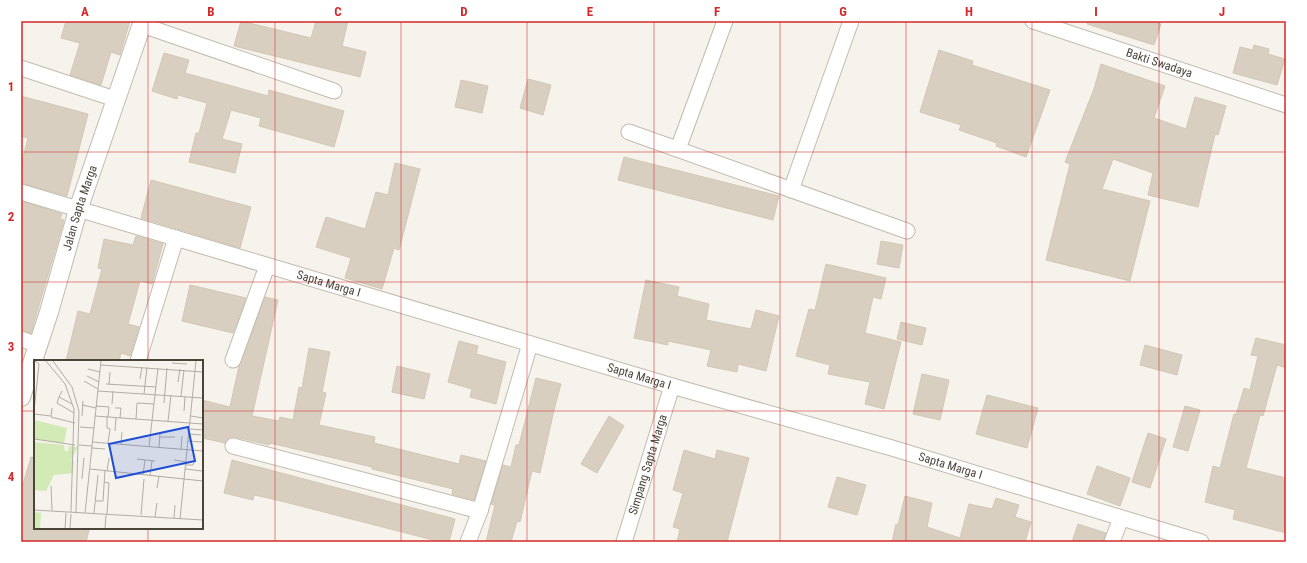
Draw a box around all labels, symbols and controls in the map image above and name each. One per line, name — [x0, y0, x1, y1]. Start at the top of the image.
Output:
text: A — [81, 4, 89, 19]
text: B — [207, 4, 215, 19]
text: C — [334, 4, 342, 19]
text: D — [460, 4, 468, 19]
text: E — [587, 4, 594, 19]
text: F — [714, 4, 720, 19]
text: G — [839, 4, 847, 19]
text: H — [965, 4, 973, 19]
text: I — [1094, 4, 1098, 19]
text: J — [1219, 4, 1225, 19]
street label: Bakti Swadaya — [1124, 45, 1194, 80]
text: 1 — [8, 79, 14, 94]
street label: Jalan Sapta Marga — [60, 163, 100, 252]
text: 2 — [8, 209, 15, 224]
street label: Sapta Marga I — [295, 268, 362, 300]
text: 3 — [8, 339, 14, 354]
inset map — [34, 360, 203, 529]
street label: Sapta Marga I — [606, 360, 673, 392]
street label: Simpang Sapta Marga — [626, 412, 670, 516]
street label: Sapta Marga I — [917, 450, 984, 482]
text: 4 — [8, 469, 15, 484]

